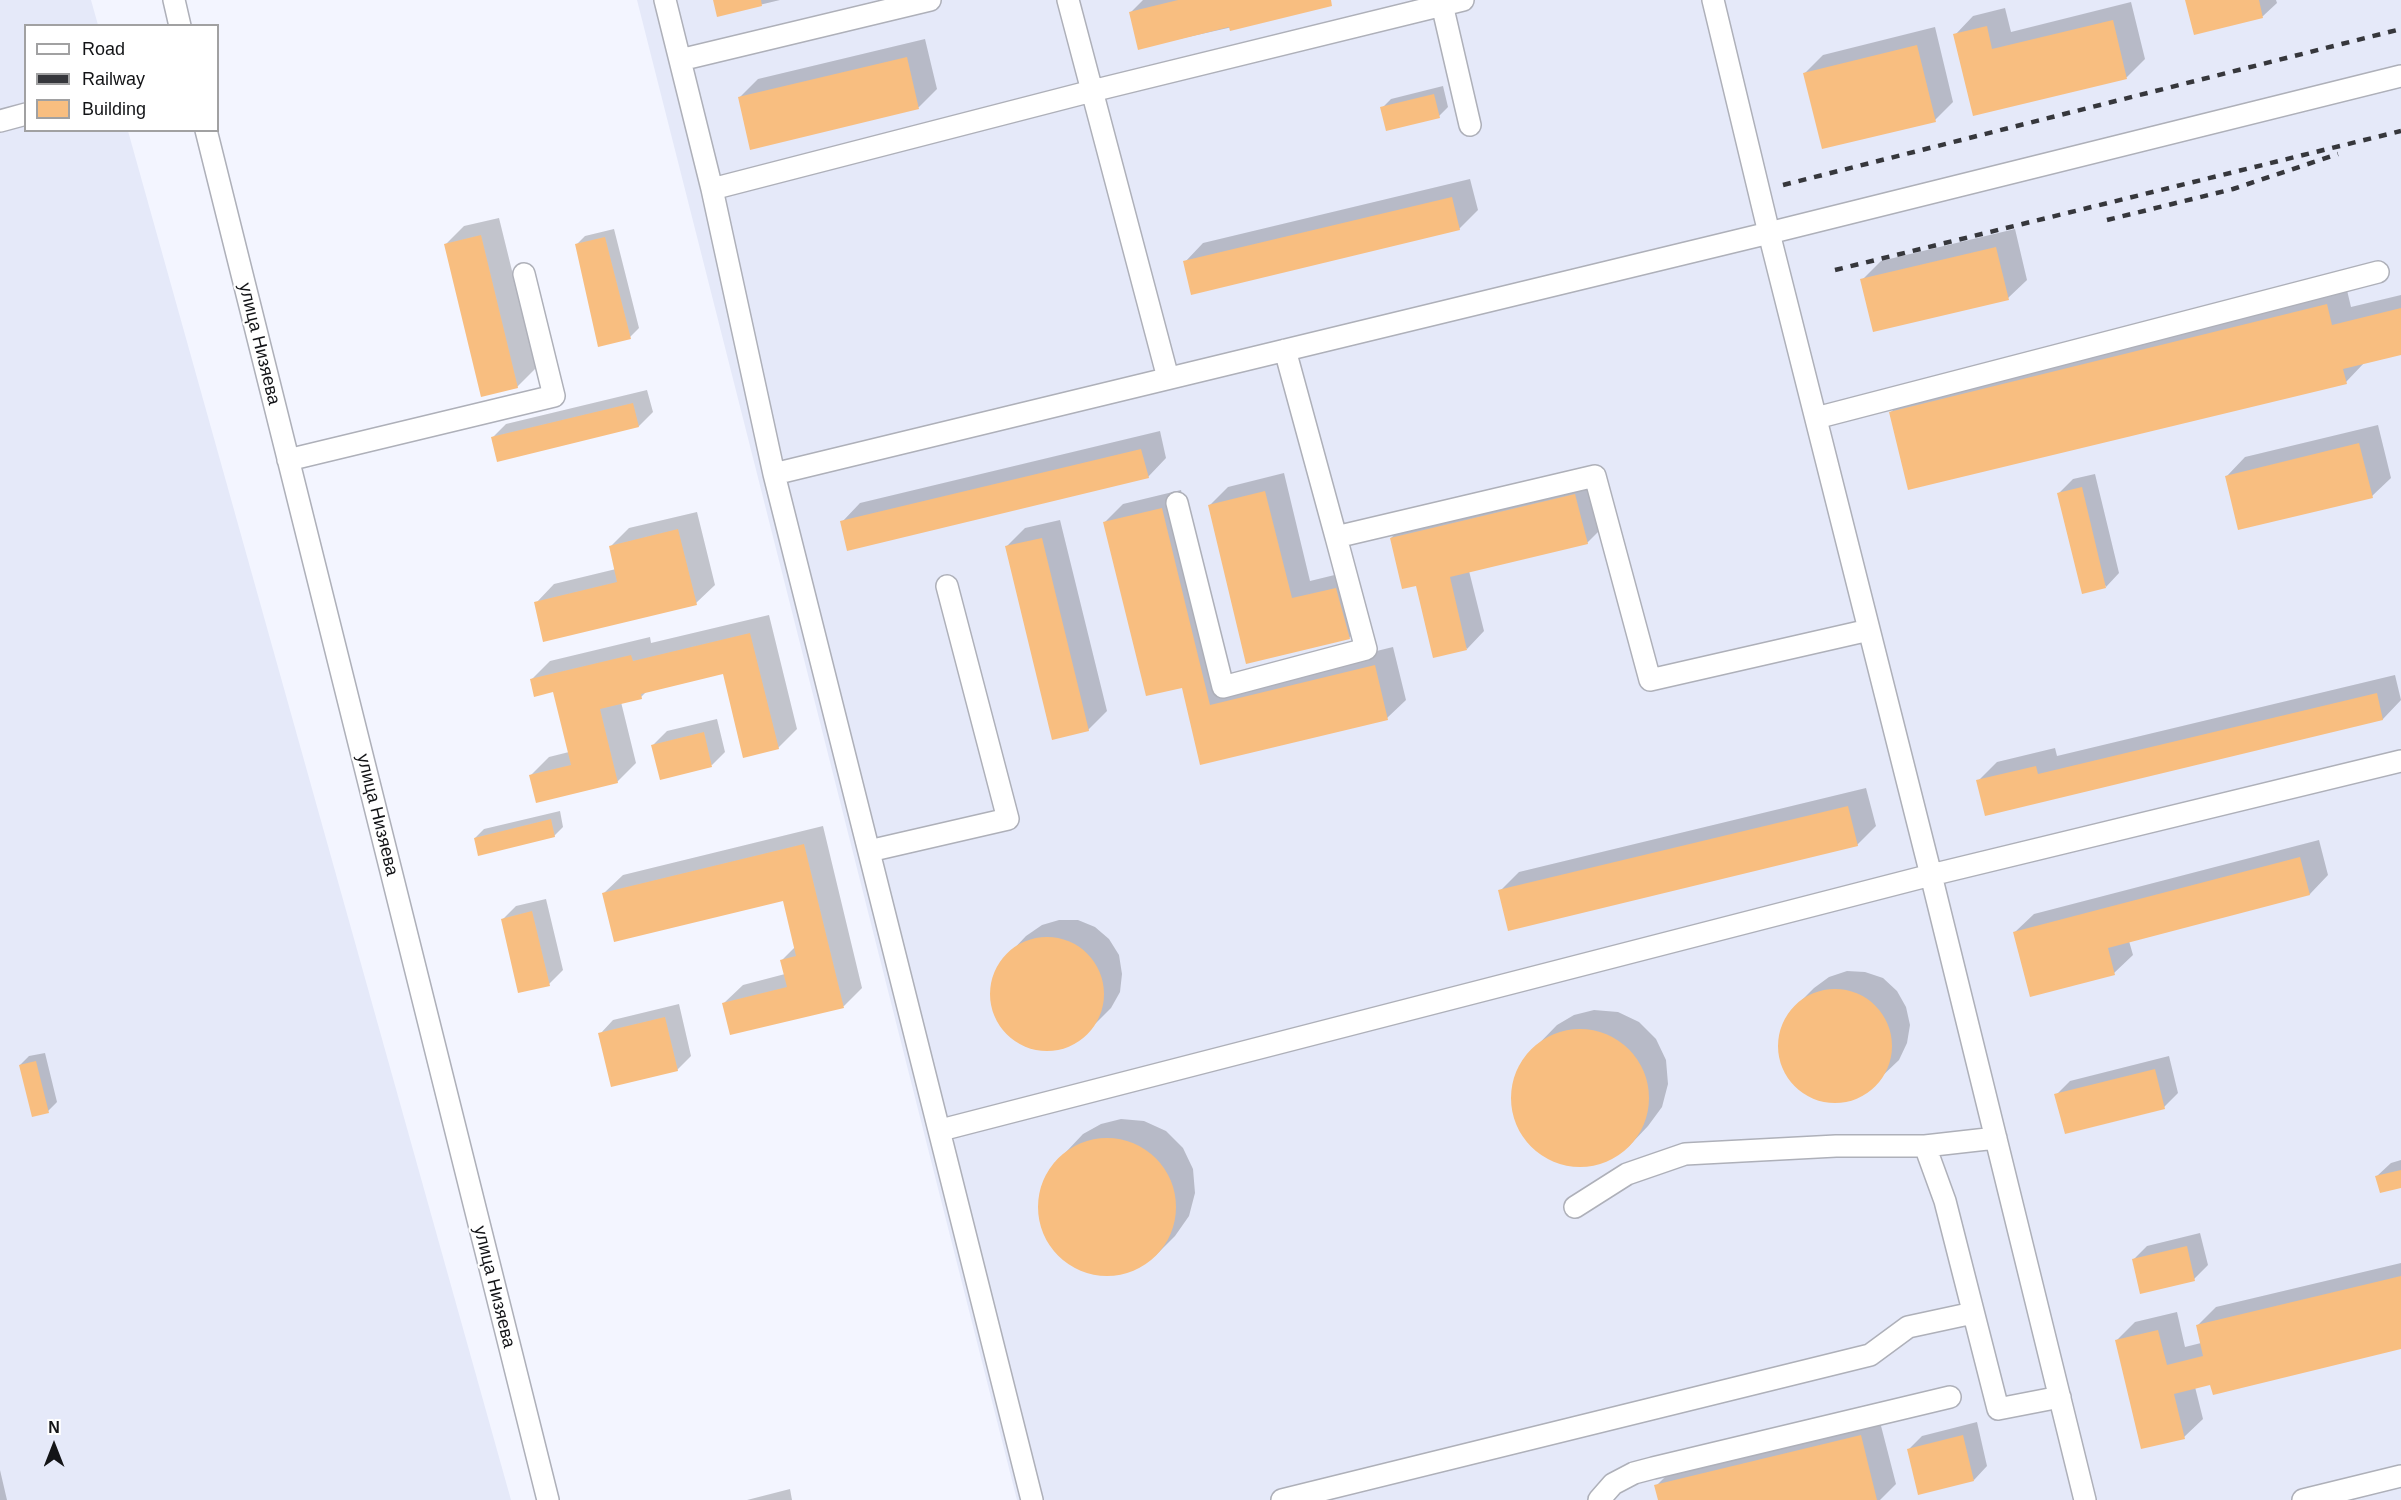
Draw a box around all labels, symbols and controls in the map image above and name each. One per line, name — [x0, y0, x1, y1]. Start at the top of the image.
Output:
legend — [24, 24, 219, 132]
text: Road — [82, 39, 125, 59]
text: Railway — [82, 69, 145, 89]
text: Building — [82, 99, 146, 119]
street label: улица Низяева — [233, 281, 285, 407]
street label: улица Низяева — [351, 752, 403, 878]
street label: улица Низяева — [468, 1224, 520, 1350]
north arrow — [24, 1416, 84, 1476]
text: N — [48, 1419, 60, 1436]

